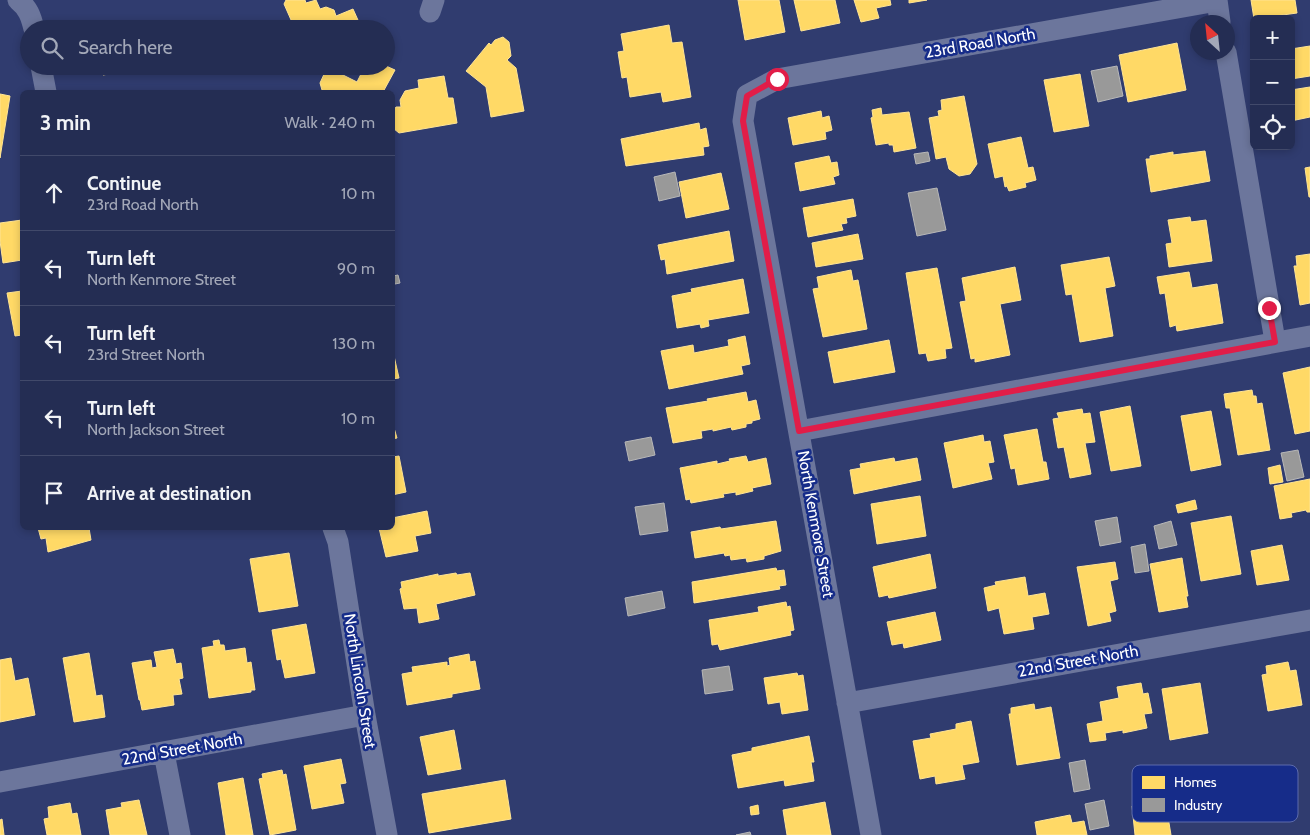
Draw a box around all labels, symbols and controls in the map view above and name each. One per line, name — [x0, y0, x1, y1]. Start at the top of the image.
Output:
north arrow — [1190, 15, 1235, 60]
map controls — [1250, 15, 1295, 150]
button: + — [1250, 15, 1295, 60]
search box — [20, 20, 395, 75]
street label: 23rd Road North — [923, 24, 1037, 62]
icon: search — [38, 34, 66, 62]
text: Search here — [78, 36, 172, 59]
button: − — [1250, 60, 1295, 105]
route start — [766, 68, 789, 91]
button: locate — [1250, 105, 1295, 150]
text: 3 min — [40, 110, 91, 135]
text: Walk · 240 m — [284, 113, 375, 132]
text: Continue — [87, 172, 161, 195]
icon: ahead — [40, 179, 68, 207]
text: 10 m — [341, 184, 375, 203]
text: 23rd Road North — [87, 195, 199, 214]
text: Turn left — [87, 247, 155, 270]
icon: left — [40, 254, 68, 282]
text: 90 m — [337, 259, 375, 278]
text: North Kenmore Street — [87, 270, 236, 289]
route end — [1258, 297, 1281, 320]
text: Turn left — [87, 322, 155, 345]
icon: left — [40, 329, 68, 357]
text: 130 m — [332, 334, 375, 353]
text: 23rd Street North — [87, 345, 205, 364]
text: Turn left — [87, 397, 155, 420]
icon: left — [40, 404, 68, 432]
text: 10 m — [341, 409, 375, 428]
text: North Jackson Street — [87, 420, 225, 439]
street label: North Kenmore Street — [794, 449, 838, 600]
icon: arrive — [40, 479, 68, 507]
text: Arrive at destination — [87, 482, 251, 505]
street label: North Lincoln Street — [340, 612, 380, 750]
street label: 22nd Street North — [1016, 641, 1140, 681]
street label: 22nd Street North — [120, 729, 244, 769]
legend — [1132, 765, 1298, 822]
text: Homes — [1174, 773, 1217, 791]
text: Industry — [1174, 796, 1222, 814]

